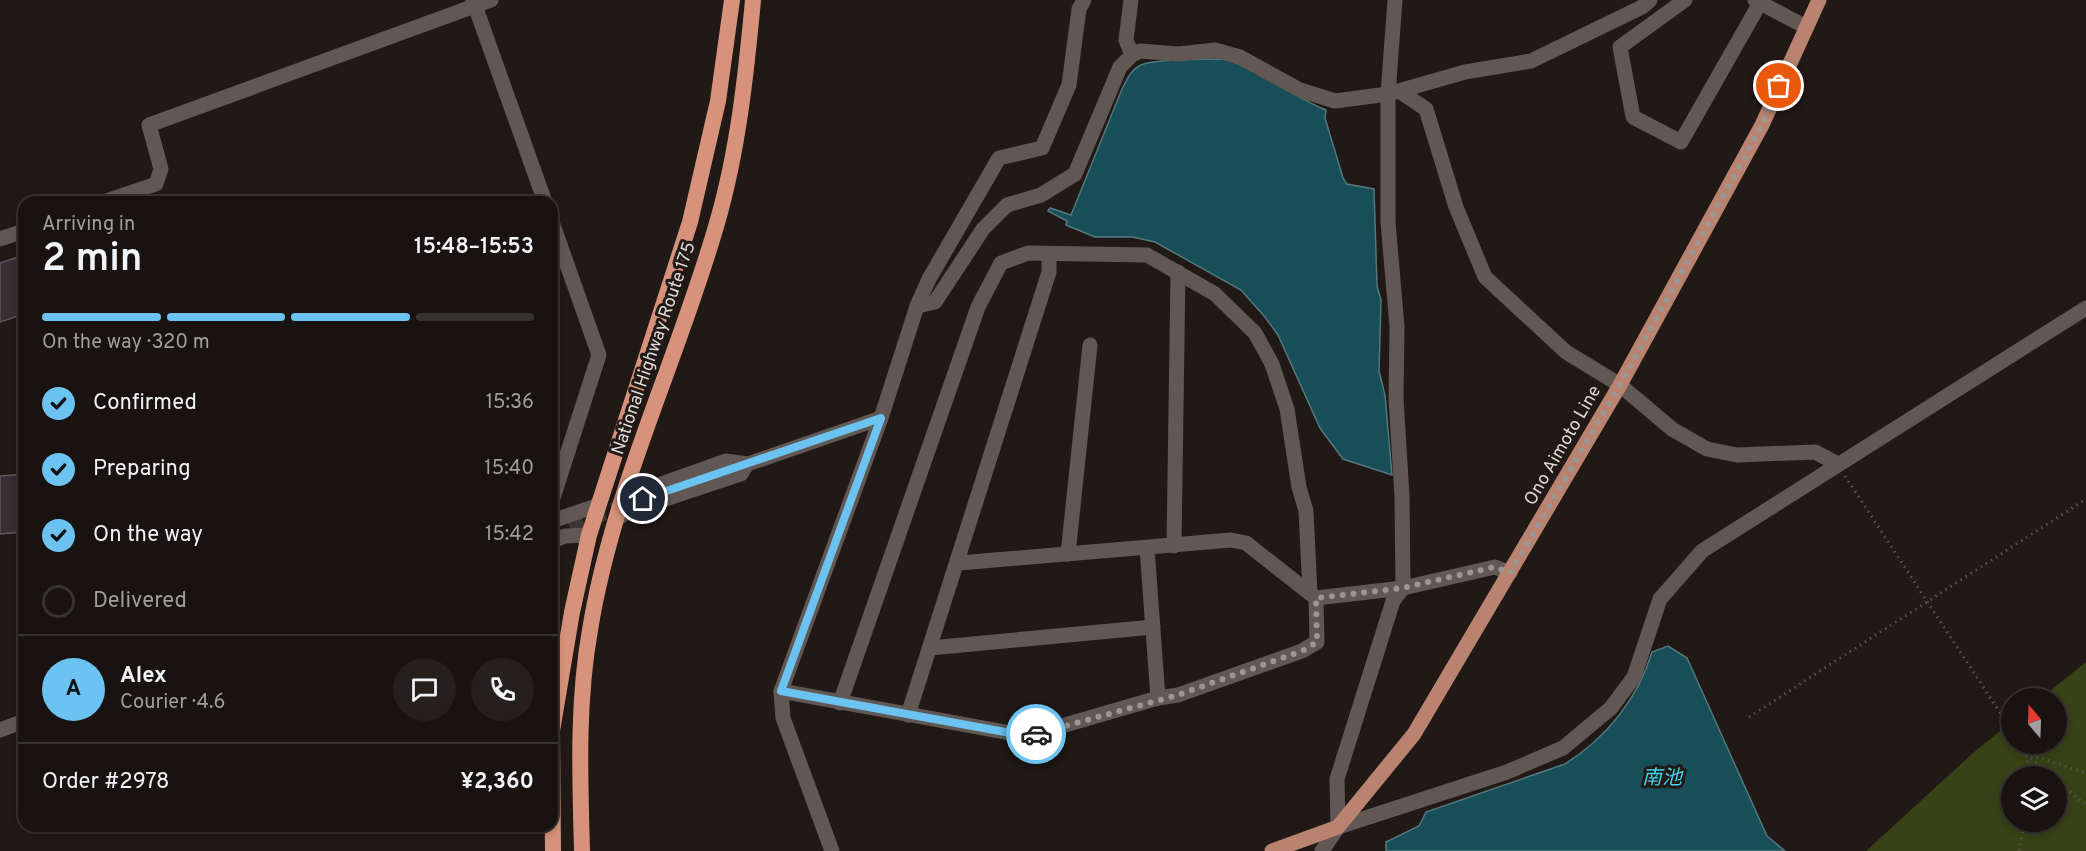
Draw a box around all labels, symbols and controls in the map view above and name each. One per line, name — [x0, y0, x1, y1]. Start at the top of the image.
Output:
pin — [1753, 60, 1804, 111]
icon: bag — [1762, 69, 1795, 102]
text: Arriving in — [42, 212, 135, 238]
text: 15:48–15:53 — [414, 234, 534, 261]
text: 2 min — [42, 236, 143, 285]
street label: National Highway Route 175 — [607, 239, 702, 458]
text: On the way · 320 m — [42, 330, 210, 356]
street label: Ono Aimoto Line — [1520, 382, 1607, 510]
icon: check — [42, 387, 75, 420]
text: Confirmed — [93, 390, 197, 417]
text: 15:36 — [486, 390, 534, 416]
icon: check — [42, 453, 75, 486]
text: Preparing — [93, 456, 191, 483]
text: 15:40 — [484, 456, 534, 482]
pin — [617, 473, 668, 524]
icon: home — [626, 482, 659, 515]
icon: check — [42, 519, 75, 552]
text: On the way — [93, 522, 203, 549]
text: 15:42 — [485, 522, 534, 548]
text: Delivered — [93, 588, 187, 615]
button: chat — [393, 658, 456, 721]
button: phone — [471, 658, 534, 721]
text: Alex — [120, 663, 167, 690]
text: A — [66, 676, 81, 703]
north arrow — [2001, 688, 2067, 754]
map controls — [2001, 688, 2067, 832]
text: Courier · 4.6 — [120, 690, 225, 716]
courier — [1006, 704, 1066, 764]
icon: car — [1020, 718, 1053, 751]
water label: 南池 — [1642, 766, 1684, 792]
button: layers — [2001, 766, 2067, 832]
text: Order #2978 — [42, 769, 170, 796]
text: ¥2,360 — [461, 769, 534, 796]

